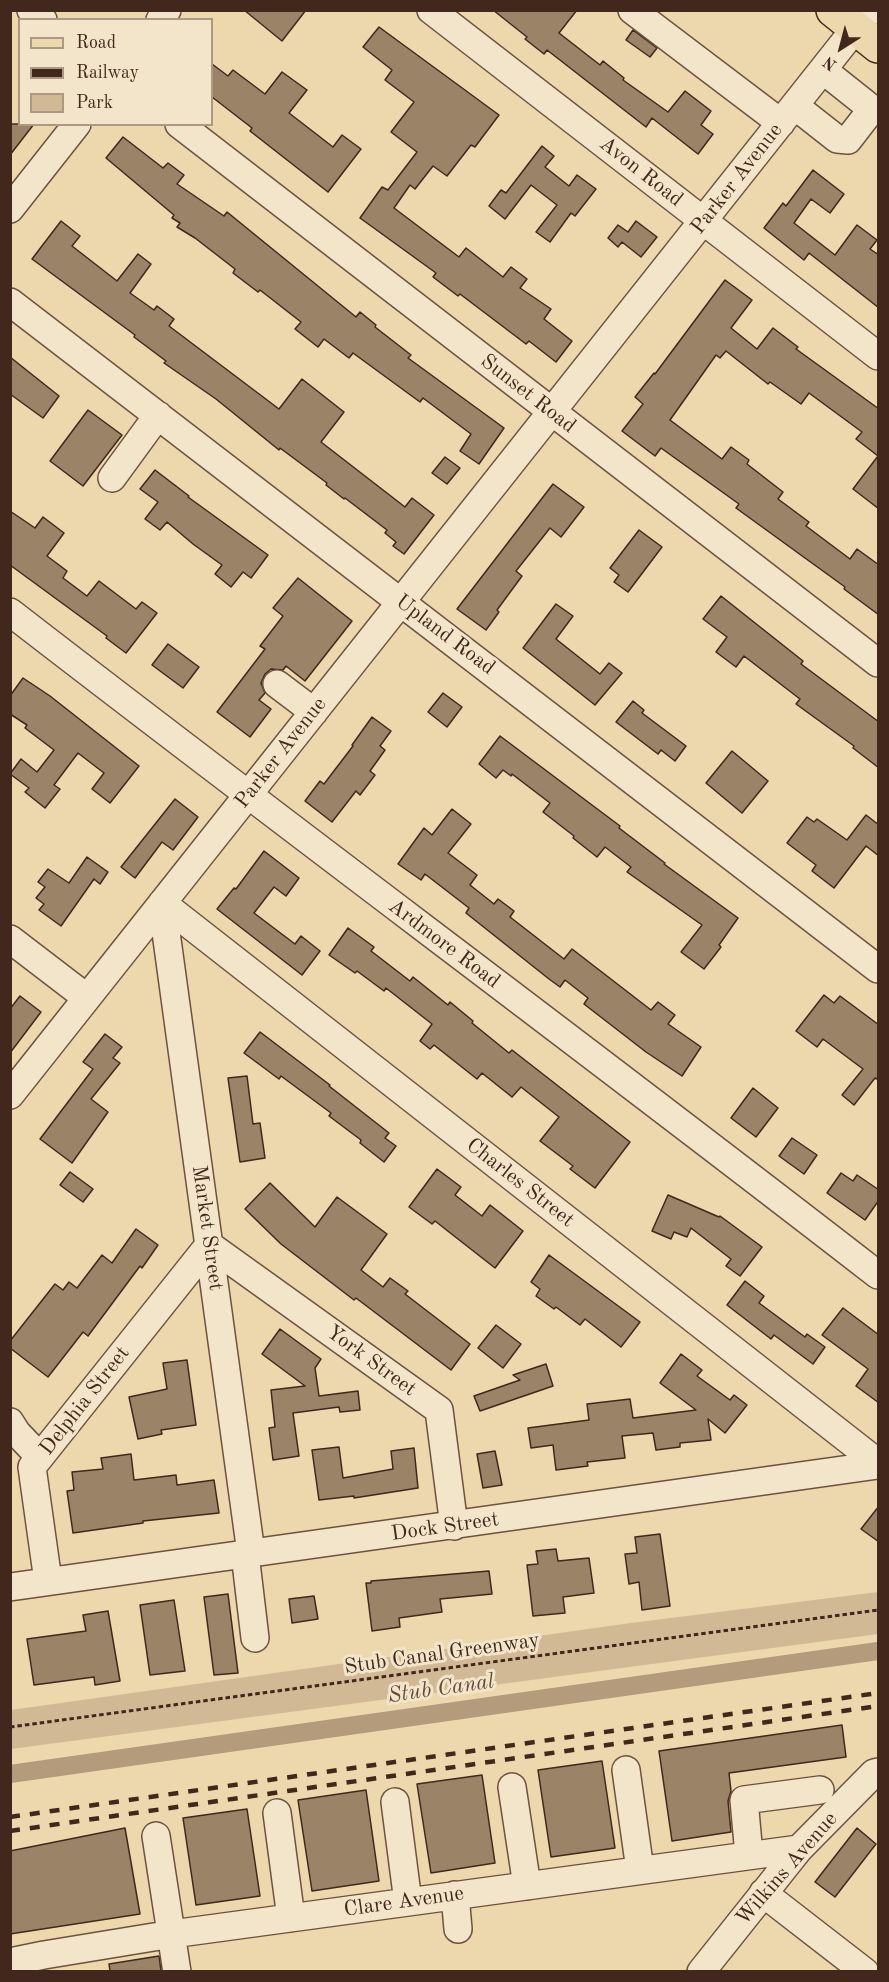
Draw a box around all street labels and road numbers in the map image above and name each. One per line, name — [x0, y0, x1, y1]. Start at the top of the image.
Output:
street label: Parker Avenue — [686, 118, 788, 240]
street label: Avon Road — [594, 132, 688, 212]
street label: Sunset Road — [475, 349, 581, 439]
street label: Upland Road — [390, 589, 500, 681]
street label: Parker Avenue — [230, 692, 332, 814]
street label: Ardmore Road — [383, 894, 505, 994]
street label: Charles Street — [461, 1133, 579, 1233]
street label: Market Street — [186, 1164, 228, 1292]
street label: York Street — [321, 1320, 421, 1402]
street label: Delphia Street — [35, 1341, 135, 1461]
street label: Dock Street — [390, 1507, 500, 1547]
street label: Stub Canal Greenway — [343, 1628, 541, 1680]
street label: Wilkins Avenue — [731, 1807, 843, 1931]
street label: Clare Avenue — [342, 1881, 466, 1923]

